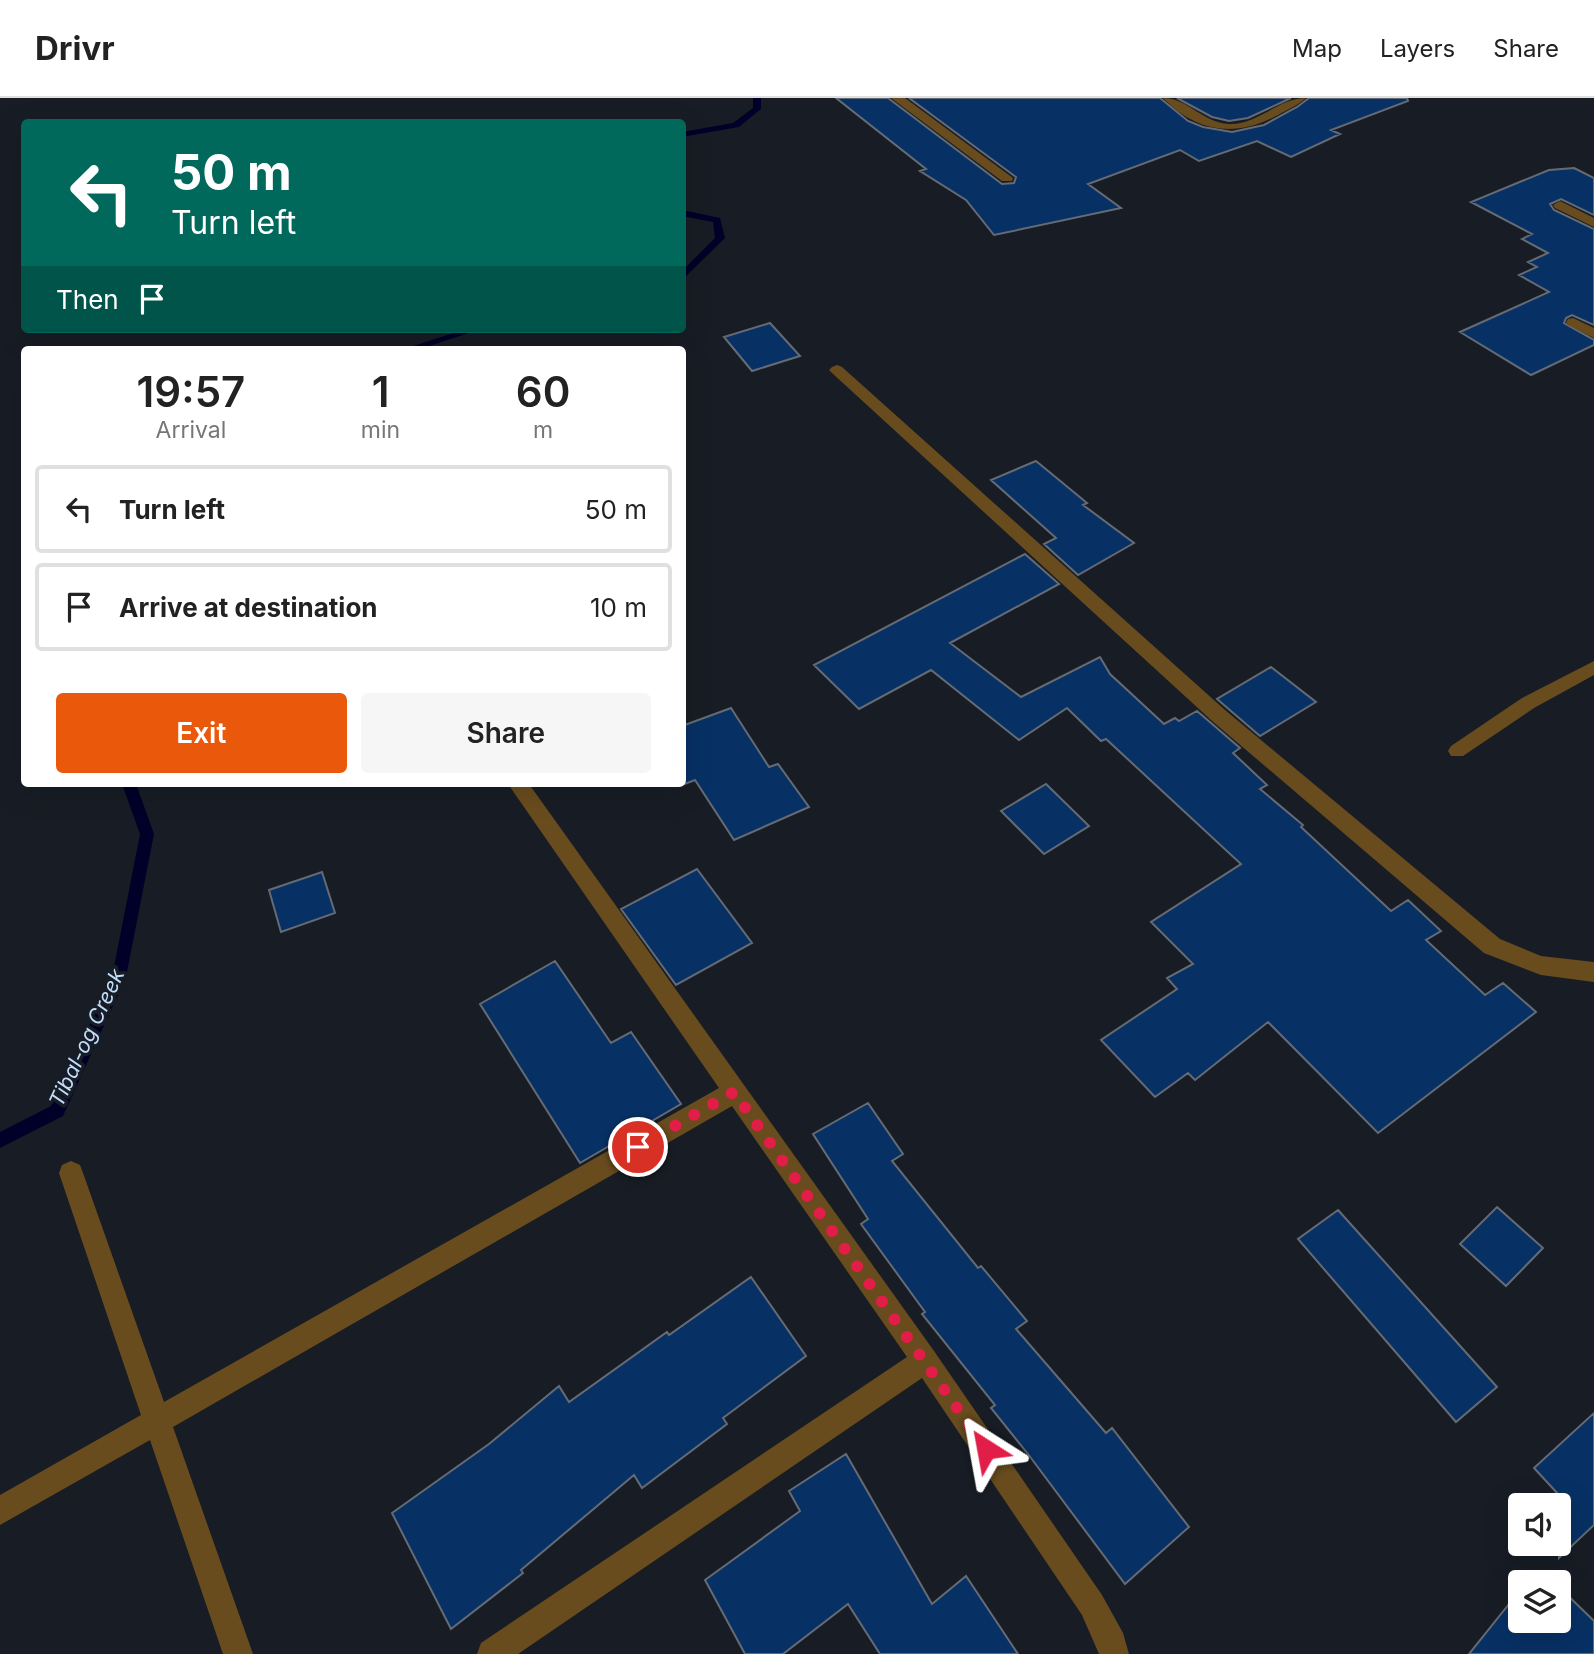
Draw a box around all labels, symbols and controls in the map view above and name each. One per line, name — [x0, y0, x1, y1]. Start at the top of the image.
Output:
text: Drivr — [35, 28, 115, 68]
text: Map — [1292, 34, 1342, 63]
text: Layers — [1380, 34, 1455, 63]
text: Share — [1493, 34, 1559, 63]
text: 50 m — [171, 143, 292, 202]
icon: left — [56, 147, 147, 238]
text: Turn left — [171, 203, 296, 242]
icon: arrive — [133, 280, 171, 318]
text: Then — [56, 284, 119, 315]
text: 19:57 — [137, 366, 245, 417]
text: 1 — [372, 366, 389, 417]
text: 60 — [516, 366, 570, 417]
text: Arrival — [156, 416, 226, 444]
text: min — [361, 416, 400, 444]
text: m — [533, 416, 553, 444]
icon: left — [60, 490, 98, 528]
text: Turn left — [119, 494, 225, 525]
text: 50 m — [585, 494, 647, 525]
icon: arrive — [60, 588, 98, 626]
text: Arrive at destination — [119, 592, 378, 623]
text: 10 m — [590, 592, 647, 623]
button: Exit — [56, 693, 347, 773]
button: Share — [361, 693, 651, 773]
water label: Tibal-og Creek — [44, 964, 130, 1111]
pin — [608, 1117, 668, 1177]
icon: arrive — [619, 1128, 657, 1166]
position arrow — [949, 1412, 1023, 1486]
map controls — [1508, 1493, 1571, 1633]
button: sound — [1508, 1493, 1571, 1556]
button: layers — [1508, 1570, 1571, 1633]

